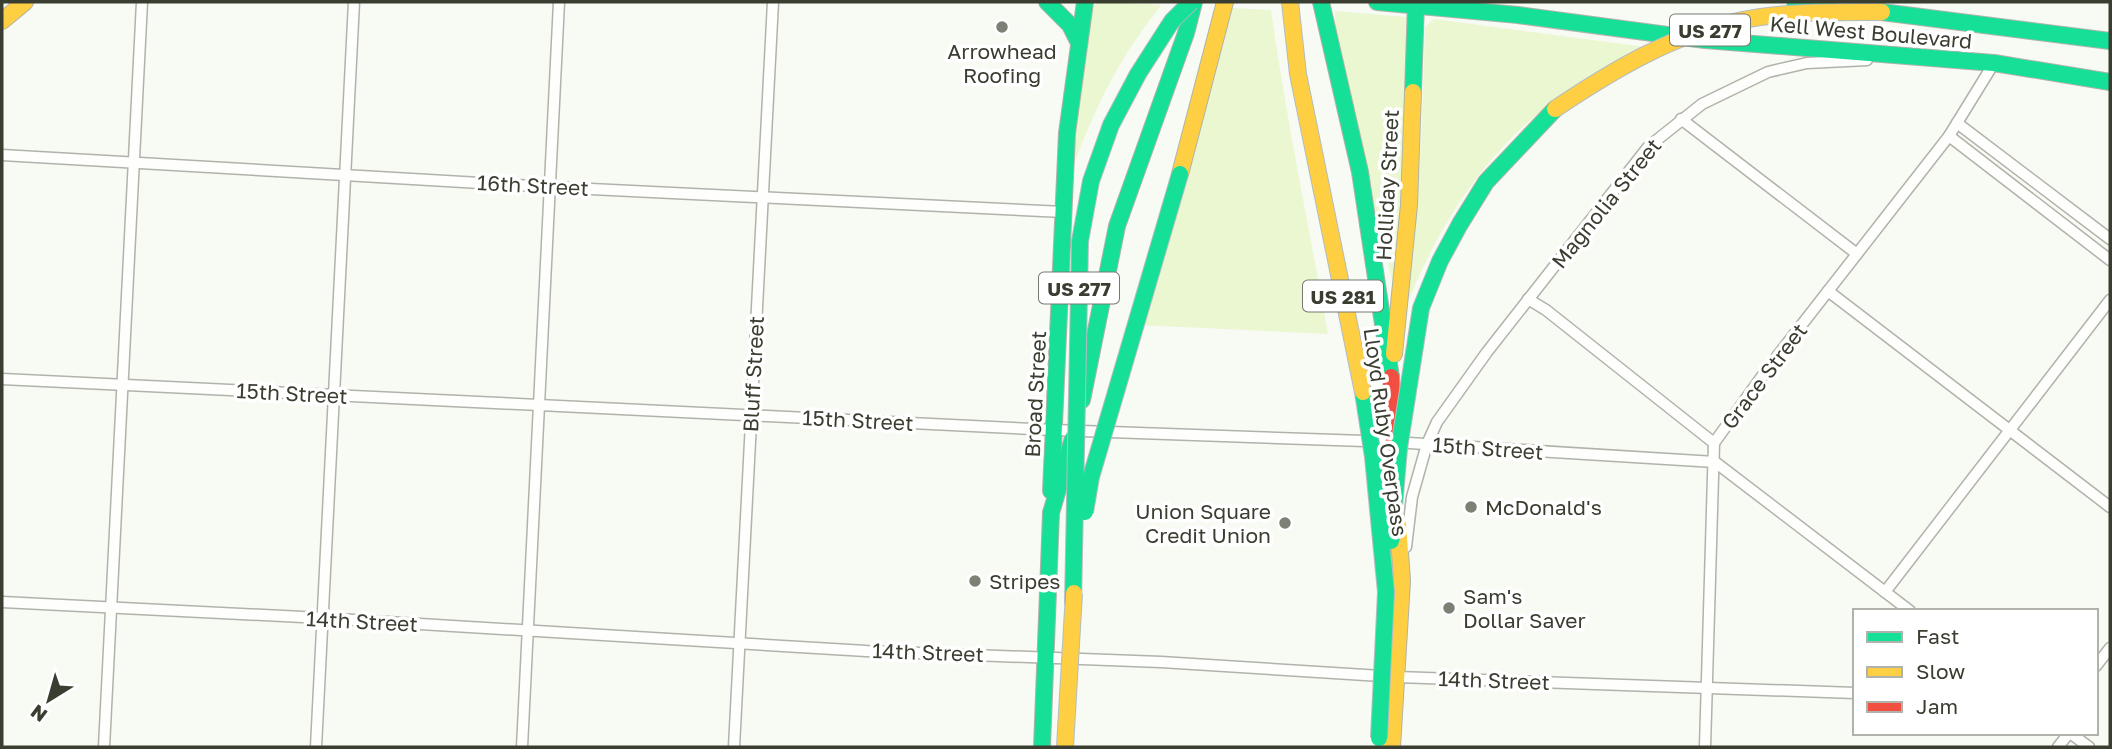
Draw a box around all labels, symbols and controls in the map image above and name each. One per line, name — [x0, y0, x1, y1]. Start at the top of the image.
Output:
street label: Kell West Boulevard — [1769, 10, 1973, 54]
road number: US 277 — [1670, 14, 1750, 46]
marker: Arrowhead Roofing — [994, 19, 1010, 35]
place label: Arrowhead Roofing — [947, 38, 1057, 88]
street label: Holliday Street — [1370, 109, 1404, 261]
street label: Magnolia Street — [1546, 133, 1666, 273]
street label: 16th Street — [477, 169, 589, 201]
road number: US 277 — [1039, 272, 1119, 304]
road number: US 281 — [1303, 280, 1383, 312]
street label: Bluff Street — [737, 315, 769, 433]
street label: Grace Street — [1716, 318, 1812, 434]
street label: Lloyd Ruby Overpass — [1358, 326, 1414, 538]
street label: Broad Street — [1019, 330, 1051, 458]
street label: 15th Street — [236, 377, 348, 409]
street label: 15th Street — [802, 404, 914, 436]
street label: 15th Street — [1432, 431, 1544, 465]
place label: McDonald's — [1485, 494, 1602, 520]
place label: Union Square Credit Union — [1135, 498, 1271, 548]
marker: McDonald's — [1463, 499, 1479, 515]
marker: Union Square Credit Union — [1277, 515, 1293, 531]
place label: Stripes — [989, 568, 1060, 594]
marker: Stripes — [967, 573, 983, 589]
place label: Sam's Dollar Saver — [1463, 583, 1586, 633]
marker: Sam's Dollar Saver — [1441, 600, 1457, 616]
street label: 14th Street — [306, 605, 418, 637]
legend — [1853, 609, 2098, 735]
text: Fast — [1916, 623, 1959, 649]
street label: 14th Street — [872, 637, 984, 667]
text: Slow — [1916, 658, 1965, 684]
north arrow — [14, 665, 84, 735]
street label: 14th Street — [1438, 665, 1550, 695]
text: Jam — [1916, 693, 1958, 719]
text: N — [26, 700, 51, 728]

